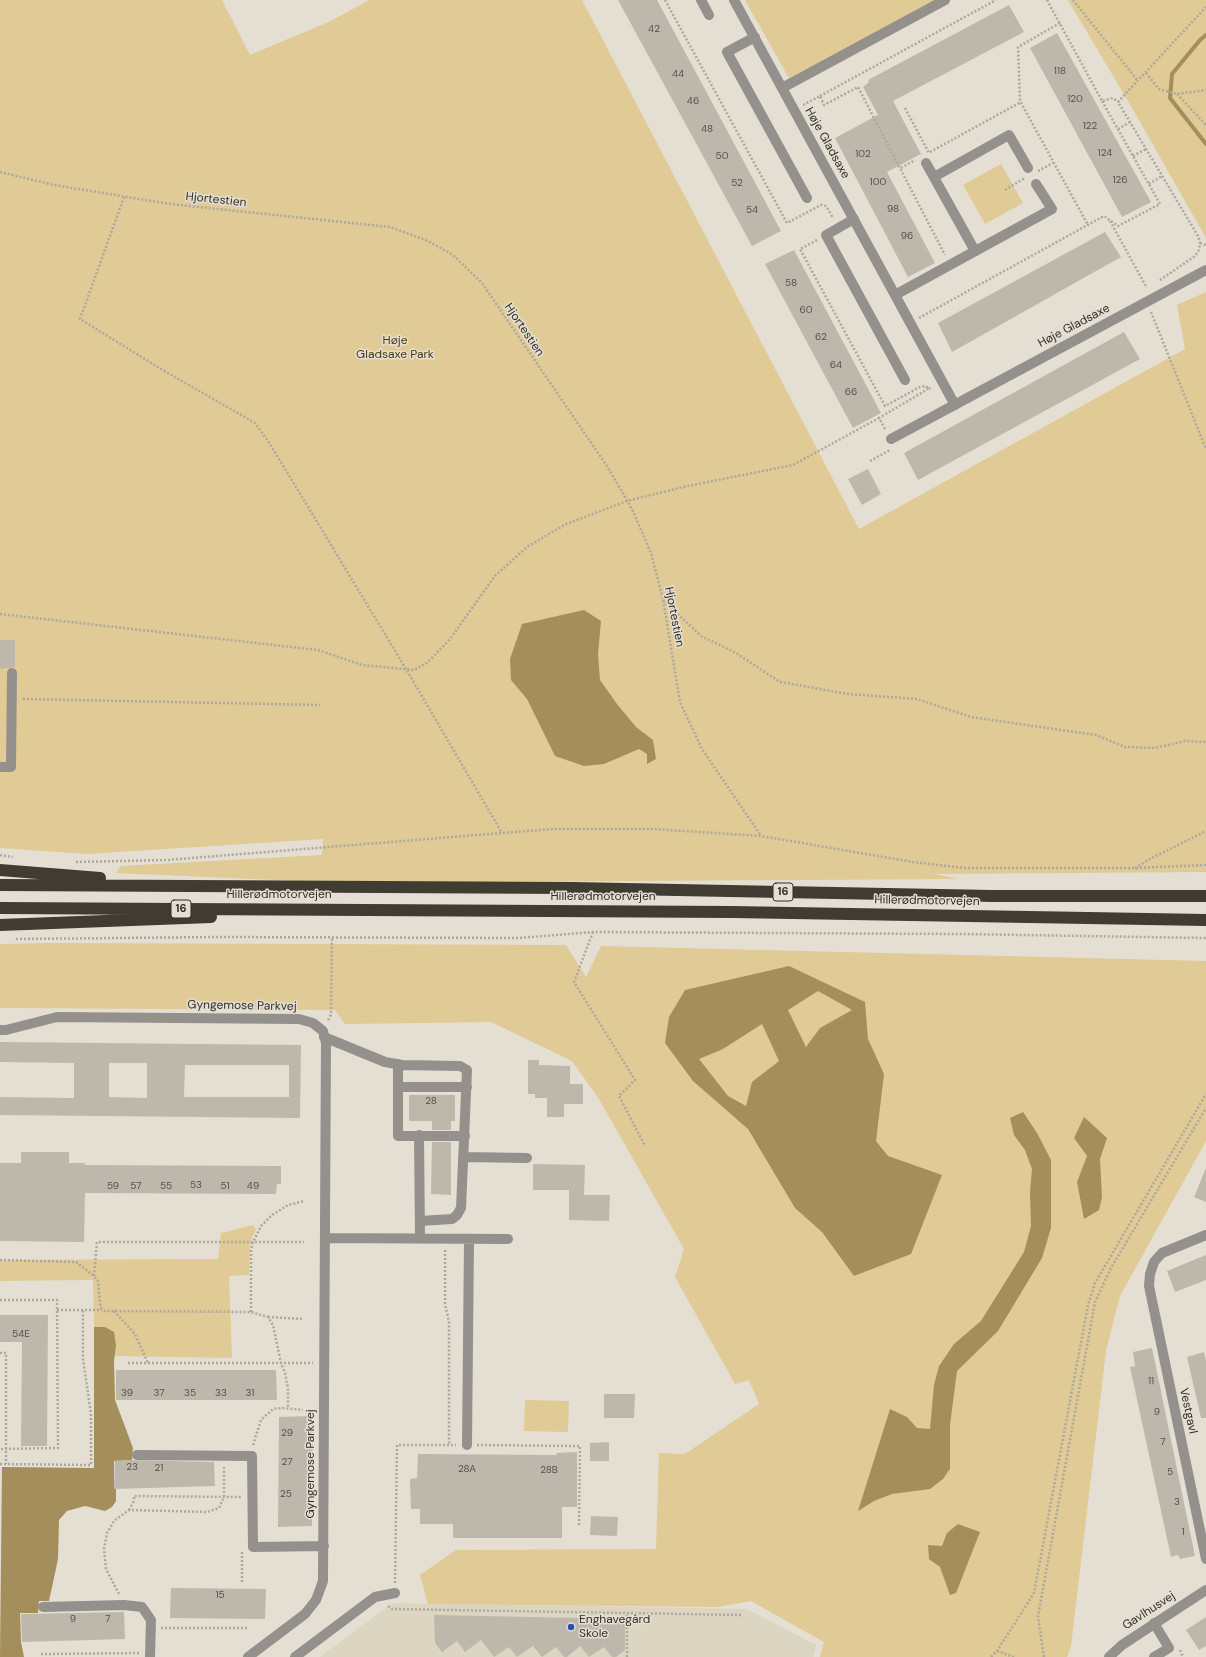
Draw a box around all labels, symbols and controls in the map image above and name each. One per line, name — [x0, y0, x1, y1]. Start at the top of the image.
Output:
house number: 42 — [648, 23, 660, 35]
house number: 118 — [1054, 65, 1066, 77]
house number: 44 — [672, 68, 684, 80]
house number: 120 — [1067, 93, 1083, 105]
house number: 46 — [687, 95, 699, 107]
street label: Høje Gladsaxe — [802, 105, 852, 181]
house number: 122 — [1083, 120, 1097, 132]
house number: 48 — [701, 123, 713, 135]
house number: 124 — [1098, 147, 1112, 159]
house number: 102 — [855, 148, 871, 160]
house number: 50 — [716, 150, 728, 162]
house number: 126 — [1112, 174, 1128, 186]
house number: 100 — [870, 176, 886, 188]
house number: 52 — [731, 177, 743, 189]
street label: Hjortestien — [185, 190, 247, 210]
house number: 98 — [887, 203, 899, 215]
house number: 54 — [746, 204, 758, 216]
house number: 96 — [901, 230, 913, 242]
house number: 58 — [785, 277, 797, 289]
street label: Hjortestien — [501, 301, 547, 359]
street label: Høje Gladsaxe — [1036, 301, 1112, 351]
house number: 60 — [799, 304, 813, 316]
house number: 62 — [815, 331, 827, 343]
park label: Høje Gladsaxe Park — [356, 334, 434, 362]
house number: 64 — [830, 359, 842, 371]
house number: 66 — [845, 386, 857, 398]
street label: Hjortestien — [661, 586, 687, 648]
road number: 16 — [773, 883, 793, 901]
street label: Hillerødmotorvejen — [226, 888, 332, 902]
street label: Hillerødmotorvejen — [550, 890, 656, 904]
street label: Hillerødmotorvejen — [874, 893, 980, 909]
road number: 16 — [171, 900, 191, 918]
street label: Gyngemose Parkvej — [187, 998, 297, 1014]
house number: 28 — [425, 1095, 437, 1107]
house number: 53 — [190, 1179, 202, 1191]
house number: 59 — [107, 1180, 119, 1192]
house number: 57 — [130, 1180, 142, 1192]
house number: 55 — [160, 1180, 172, 1192]
house number: 51 — [220, 1180, 230, 1192]
house number: 49 — [247, 1180, 259, 1192]
house number: 54E — [12, 1328, 30, 1340]
house number: 11 — [1148, 1375, 1154, 1387]
house number: 39 — [121, 1387, 133, 1399]
house number: 37 — [153, 1387, 165, 1399]
house number: 35 — [184, 1387, 196, 1399]
house number: 33 — [215, 1387, 227, 1399]
house number: 31 — [246, 1387, 254, 1399]
street label: Vestgavl — [1176, 1387, 1200, 1435]
house number: 9 — [1154, 1406, 1160, 1418]
street label: Gyngemose Parkvej — [304, 1409, 318, 1519]
house number: 29 — [281, 1427, 293, 1439]
house number: 7 — [1160, 1436, 1166, 1448]
house number: 27 — [282, 1456, 292, 1468]
house number: 23 — [126, 1461, 138, 1473]
house number: 21 — [155, 1462, 163, 1474]
house number: 28A — [458, 1463, 476, 1475]
house number: 28B — [540, 1464, 558, 1476]
house number: 5 — [1167, 1466, 1173, 1478]
house number: 25 — [280, 1488, 292, 1500]
house number: 3 — [1174, 1496, 1180, 1508]
house number: 1 — [1181, 1526, 1185, 1538]
house number: 15 — [215, 1589, 225, 1601]
street label: Gavlhusvej — [1120, 1589, 1178, 1633]
house number: 9 — [70, 1613, 76, 1625]
house number: 7 — [105, 1613, 111, 1625]
place label: Enghavegård Skole — [579, 1613, 650, 1641]
marker: Enghavegård Skole — [566, 1622, 576, 1632]

